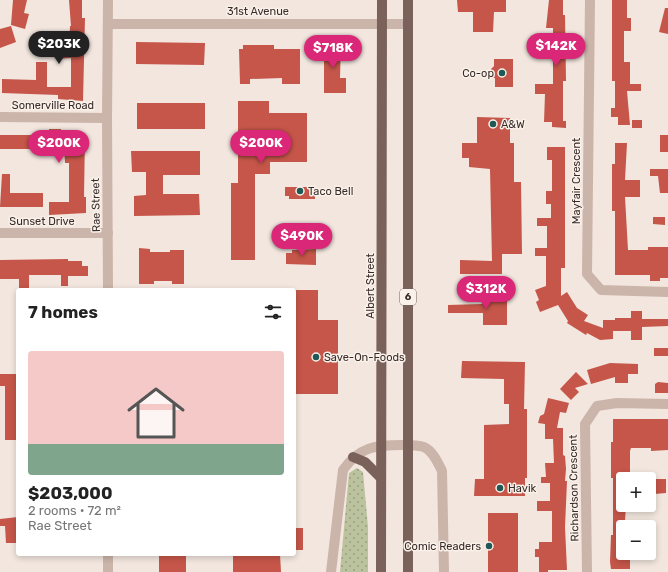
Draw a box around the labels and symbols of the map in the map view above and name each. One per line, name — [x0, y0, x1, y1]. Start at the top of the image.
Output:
street label: 31st Avenue — [227, 5, 289, 18]
pin: $203K — [31, 31, 87, 65]
pin: $142K — [528, 33, 584, 67]
pin: $718K — [305, 35, 361, 69]
place label: Co-op — [462, 67, 494, 80]
marker: Co-op — [497, 68, 507, 78]
street label: Somerville Road — [12, 99, 94, 112]
place label: A&W — [501, 118, 525, 131]
marker: A&W — [488, 119, 498, 129]
pin: $200K — [31, 130, 87, 164]
pin: $200K — [233, 130, 289, 164]
street label: Mayfair Crescent — [570, 137, 583, 224]
street label: Rae Street — [89, 177, 103, 232]
place label: Taco Bell — [308, 185, 353, 198]
marker: Taco Bell — [295, 186, 305, 196]
street label: Sunset Drive — [9, 215, 75, 228]
pin: $490K — [274, 223, 330, 257]
street label: Albert Street — [364, 252, 377, 319]
pin: $312K — [458, 276, 514, 310]
road number: 6 — [400, 289, 416, 305]
place label: Save-On-Foods — [324, 351, 405, 364]
marker: Save-On-Foods — [311, 352, 321, 362]
street label: Richardson Crescent — [567, 434, 581, 542]
place label: Havik — [508, 482, 537, 495]
marker: Havik — [495, 483, 505, 493]
place label: Comic Readers — [404, 540, 481, 553]
marker: Comic Readers — [484, 541, 494, 551]

